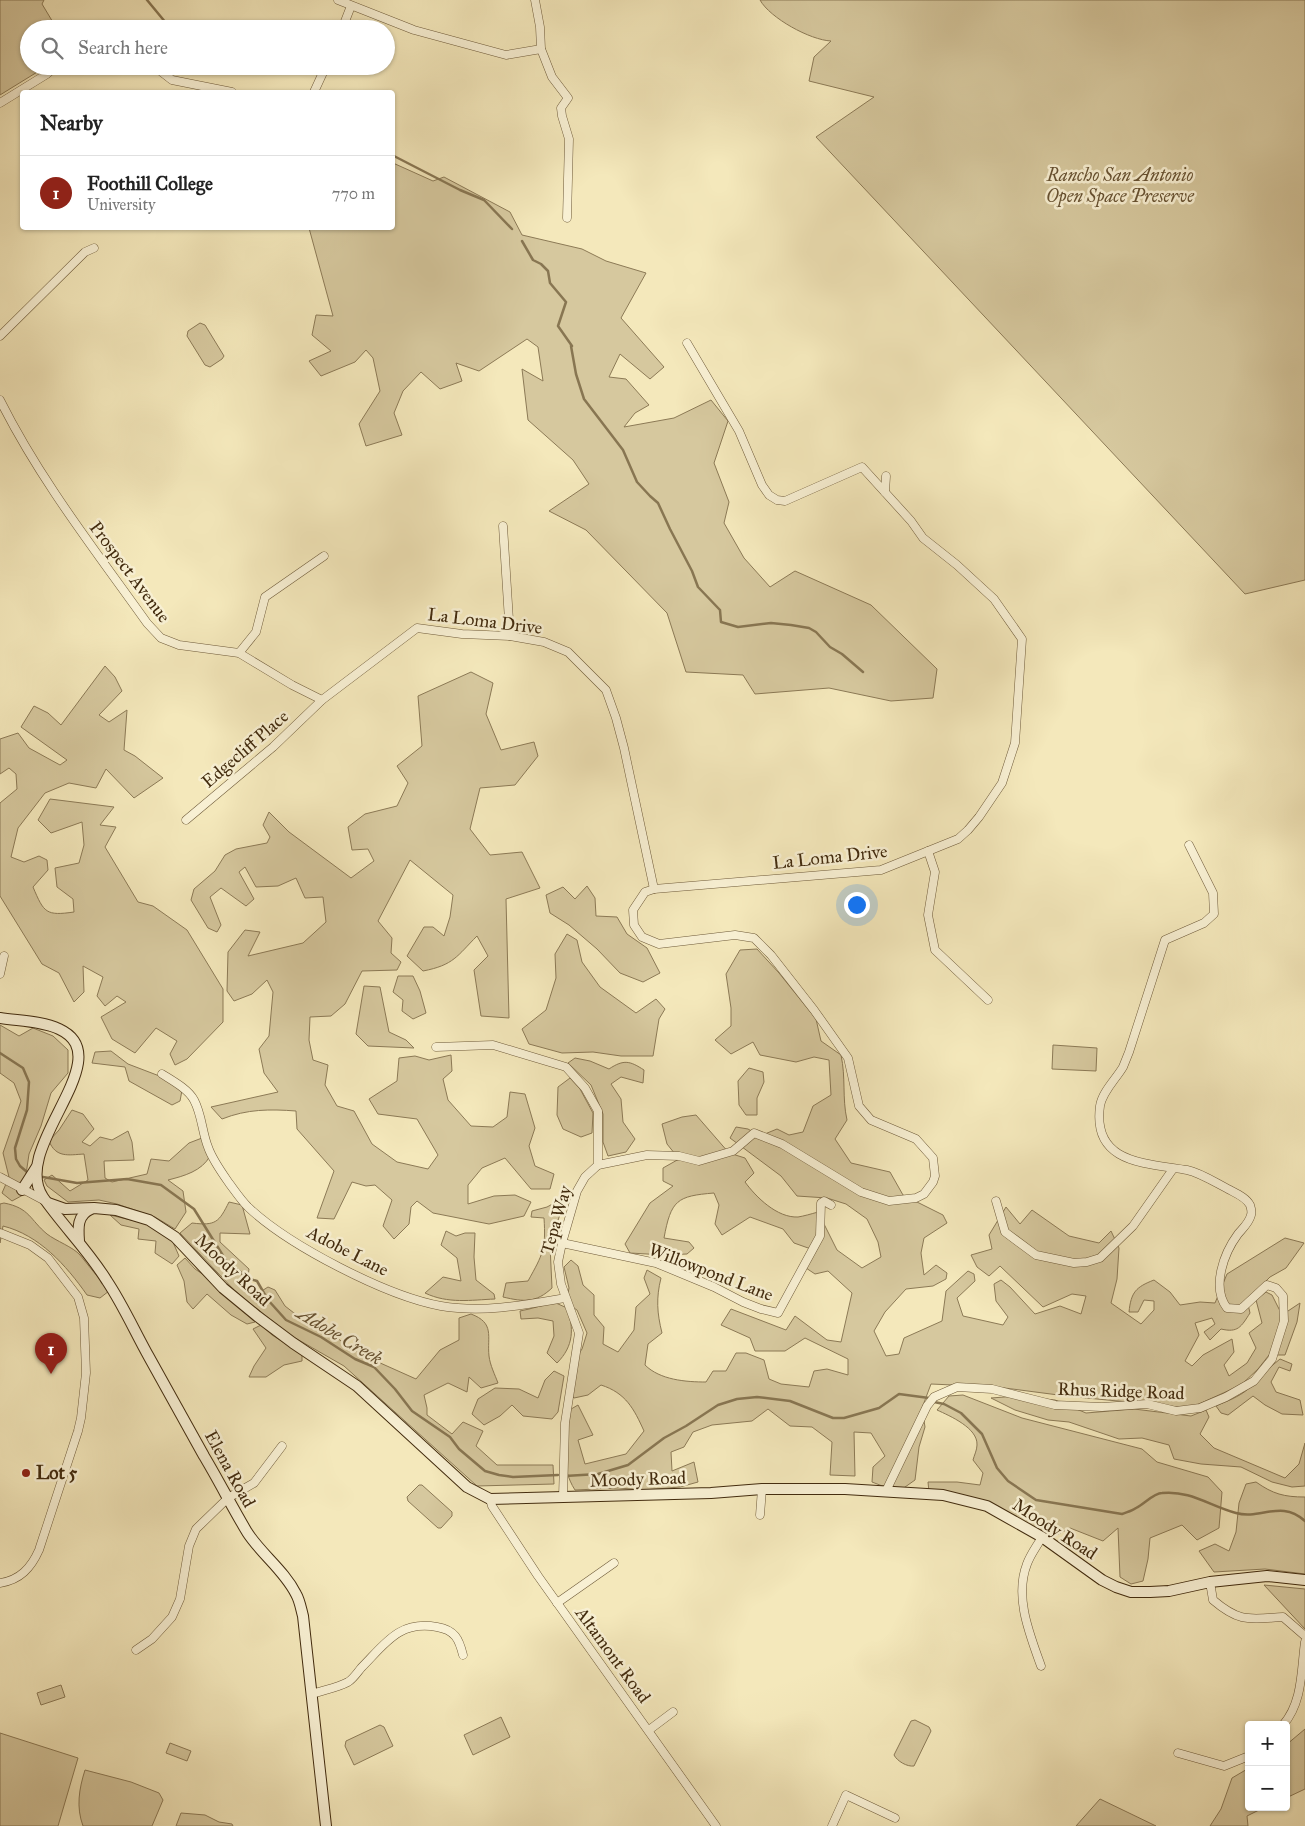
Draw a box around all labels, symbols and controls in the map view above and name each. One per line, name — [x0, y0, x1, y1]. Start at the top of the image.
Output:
search box — [20, 20, 395, 75]
icon: search — [38, 34, 66, 62]
text: Search here — [78, 36, 168, 59]
text: Nearby — [40, 110, 103, 136]
park label: Rancho San Antonio Open Space Preserve — [1046, 164, 1195, 208]
text: Foothill College — [87, 172, 213, 195]
text: 1 — [53, 184, 59, 203]
text: 770 m — [332, 184, 375, 203]
text: University — [87, 195, 156, 214]
street label: Prospect Avenue — [85, 517, 175, 627]
street label: La Loma Drive — [426, 603, 544, 639]
street label: Edgecliff Place — [197, 705, 294, 793]
street label: La Loma Drive — [771, 840, 889, 874]
your location — [844, 892, 870, 918]
street label: Tepa Way — [536, 1182, 576, 1257]
street label: Adobe Lane — [303, 1221, 392, 1281]
street label: Moody Road — [190, 1229, 276, 1311]
street label: Willowpond Lane — [646, 1238, 776, 1306]
water label: Adobe Creek — [291, 1300, 387, 1370]
pin: 1 — [35, 1333, 67, 1374]
street label: Rhus Ridge Road — [1057, 1378, 1185, 1405]
street label: Elena Road — [200, 1427, 260, 1511]
place label: Lot 5 — [36, 1462, 78, 1484]
street label: Moody Road — [589, 1466, 687, 1492]
marker: Lot 5 — [20, 1467, 32, 1479]
street label: Moody Road — [1009, 1494, 1101, 1564]
street label: Altamont Road — [570, 1602, 655, 1707]
map controls — [1245, 1721, 1290, 1811]
button: + — [1245, 1721, 1290, 1766]
button: − — [1245, 1766, 1290, 1811]

